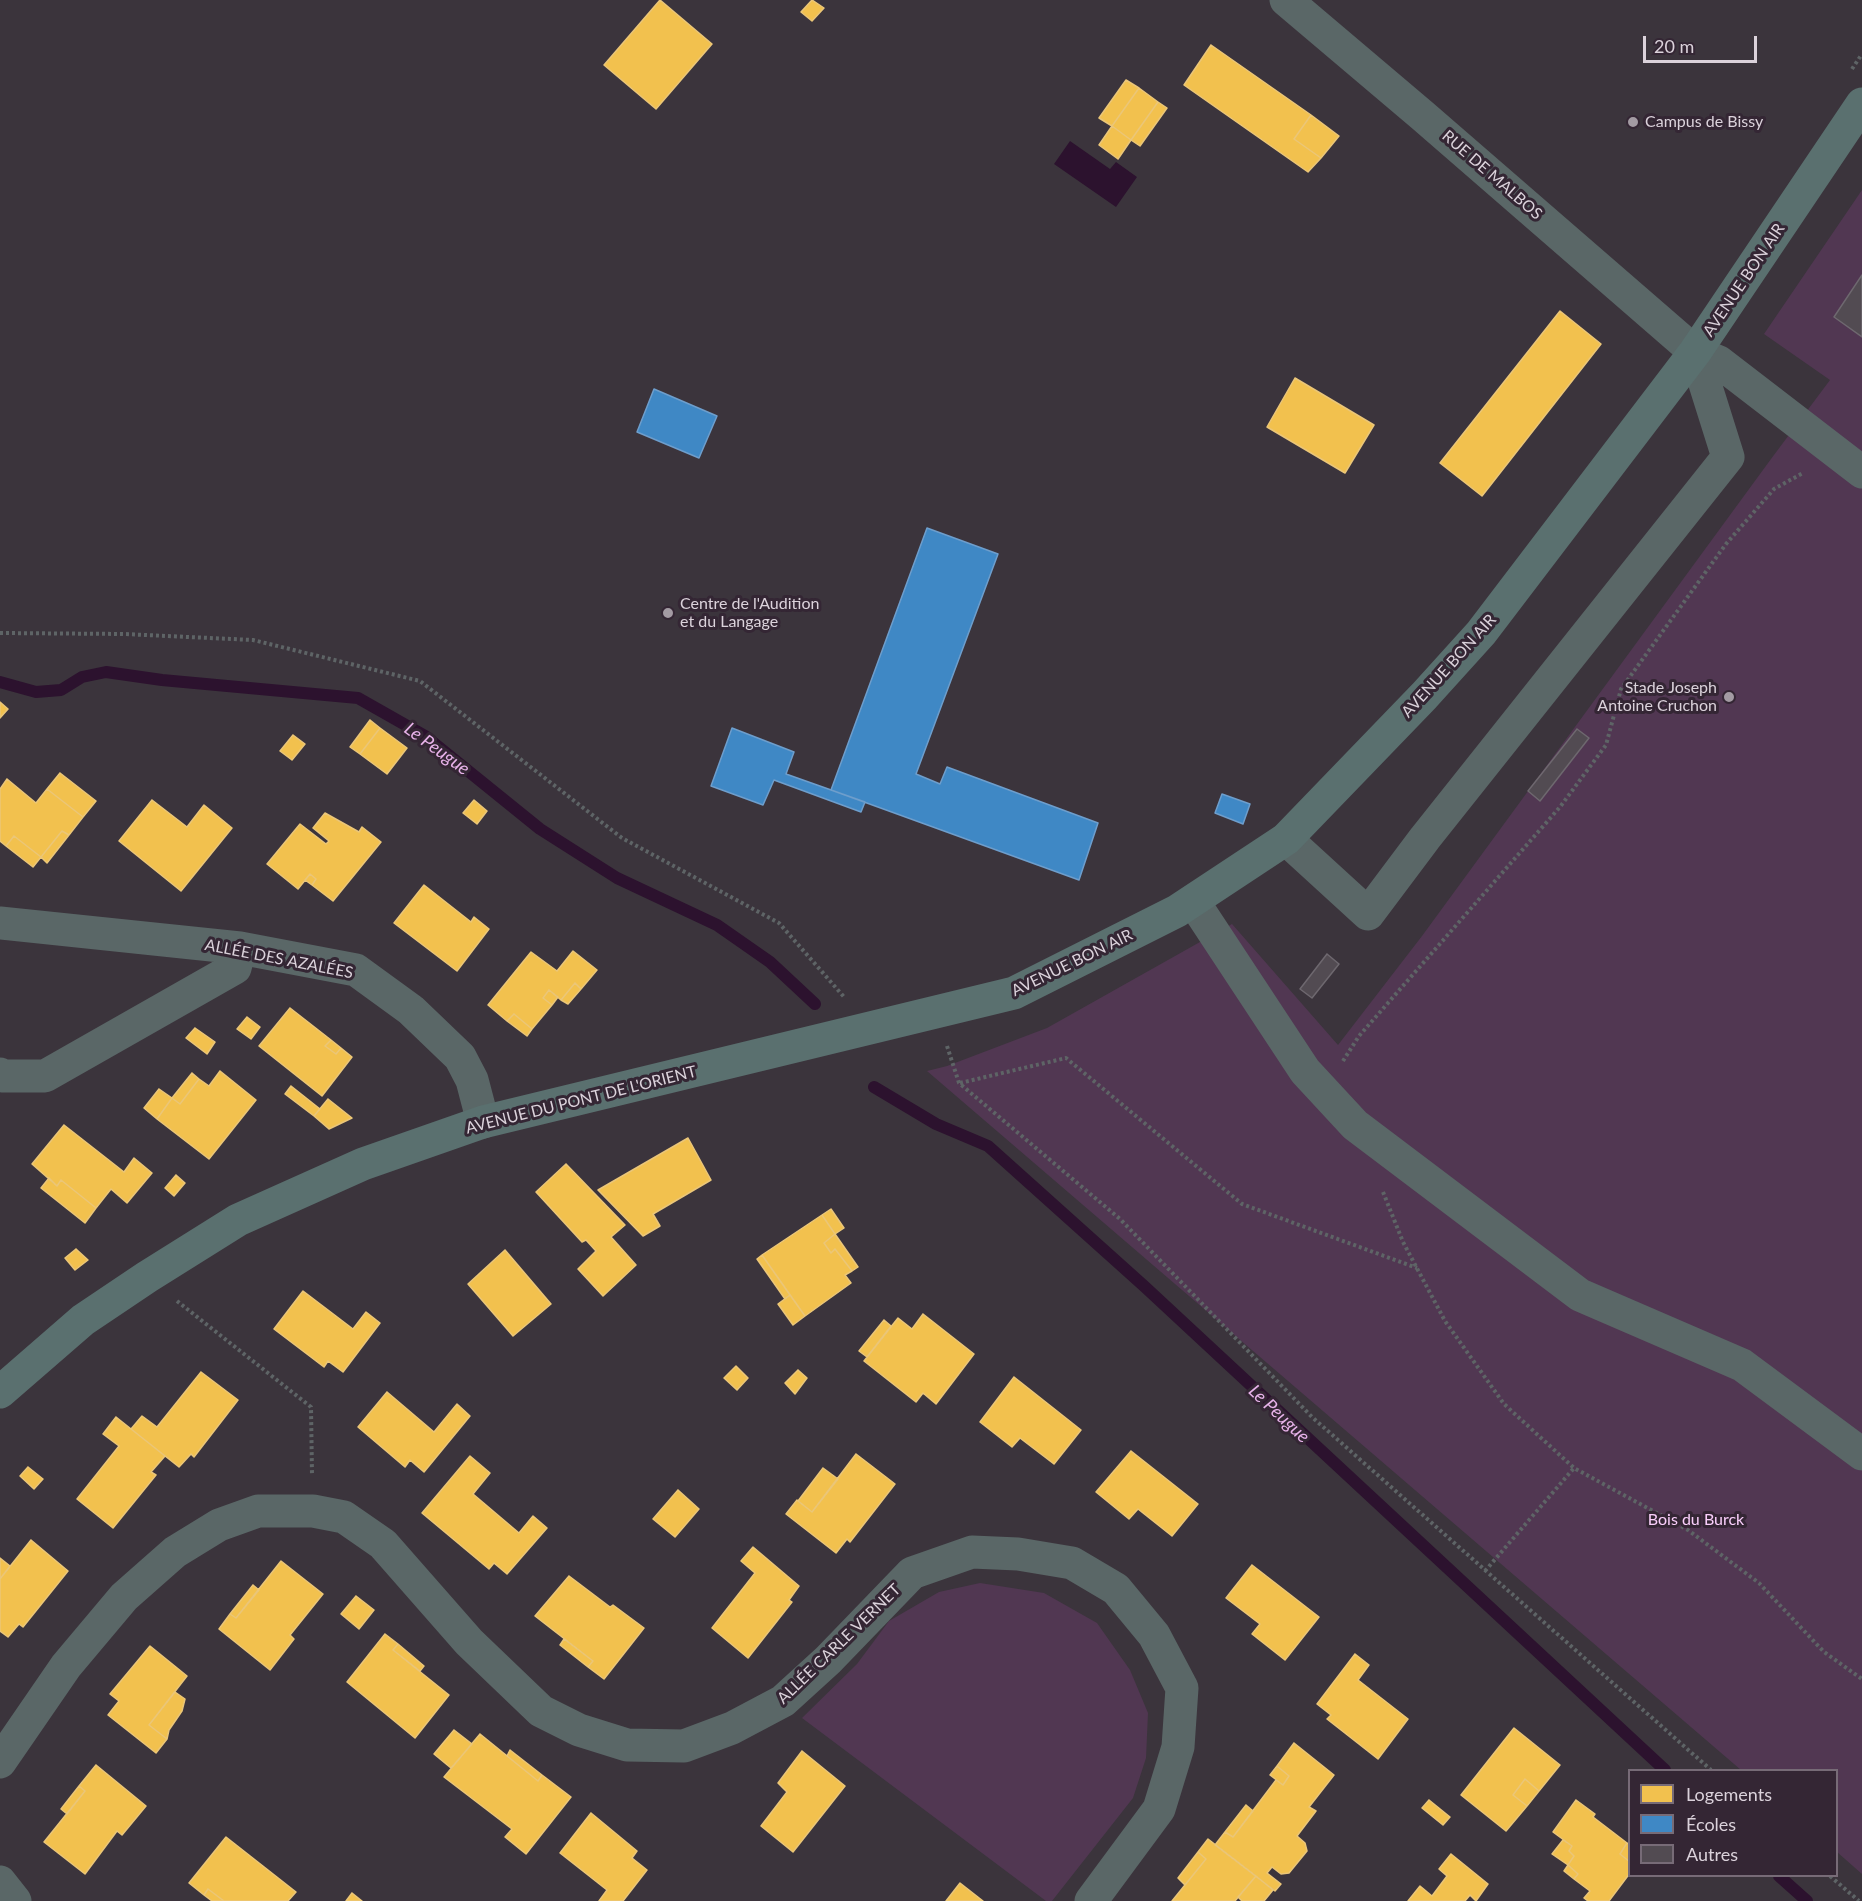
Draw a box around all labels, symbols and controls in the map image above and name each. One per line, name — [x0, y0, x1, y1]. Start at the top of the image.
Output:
scale bar — [1646, 24, 1760, 62]
text: 20 m — [1654, 35, 1694, 57]
place label: Campus de Bissy — [1645, 112, 1763, 132]
marker: Campus de Bissy — [1626, 115, 1640, 129]
street label: RUE DE MALBOS — [1438, 126, 1546, 224]
street label: AVENUE BON AIR — [1699, 220, 1789, 340]
place label: Centre de l'Audition et du Langage — [680, 594, 819, 632]
marker: Centre de l'Audition et du Langage — [661, 606, 675, 620]
street label: AVENUE BON AIR — [1398, 610, 1500, 722]
place label: Stade Joseph Antoine Cruchon — [1597, 678, 1717, 716]
marker: Stade Joseph Antoine Cruchon — [1722, 690, 1736, 704]
water label: Le Peugue — [400, 718, 474, 780]
street label: AVENUE BON AIR — [1008, 925, 1136, 1001]
street label: ALLÉE DES AZALÉES — [203, 935, 355, 983]
street label: AVENUE DU PONT DE L'ORIENT — [464, 1062, 698, 1138]
water label: Le Peugue — [1244, 1380, 1314, 1448]
park label: Bois du Burck — [1648, 1510, 1744, 1530]
street label: ALLÉE CARLE VERNET — [773, 1580, 905, 1708]
legend — [1628, 1769, 1838, 1877]
text: Logements — [1686, 1783, 1772, 1805]
text: Écoles — [1686, 1813, 1736, 1835]
text: Autres — [1686, 1843, 1738, 1865]

